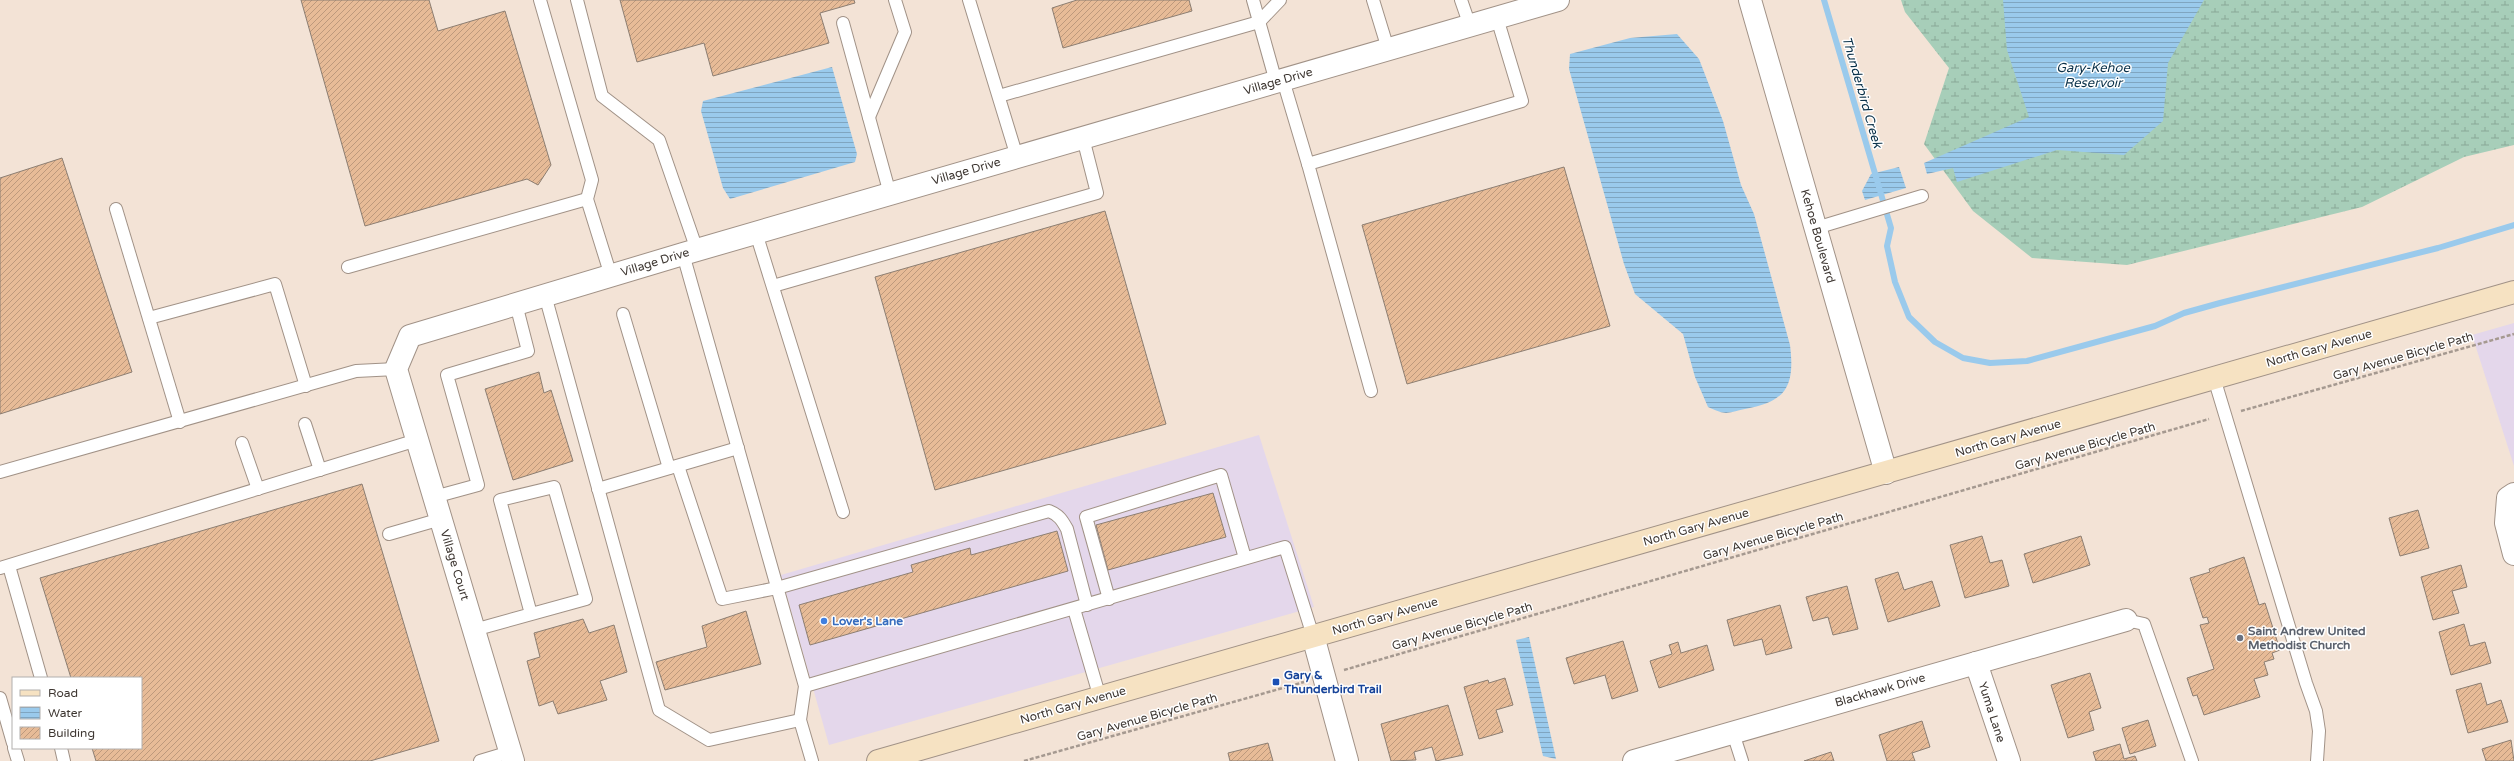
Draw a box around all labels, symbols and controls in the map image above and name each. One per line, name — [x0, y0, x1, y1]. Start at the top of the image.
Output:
water label: Thunderbird Creek — [1838, 35, 1886, 151]
water label: Gary-Kehoe Reservoir — [2056, 60, 2130, 91]
street label: Village Drive — [1242, 64, 1314, 98]
street label: Village Drive — [930, 154, 1002, 188]
street label: Kehoe Boulevard — [1798, 187, 1838, 285]
street label: Village Drive — [619, 245, 691, 279]
street label: North Gary Avenue — [2265, 326, 2374, 370]
street label: Gary Avenue Bicycle Path — [2331, 329, 2475, 383]
street label: North Gary Avenue — [1954, 416, 2063, 460]
street label: Gary Avenue Bicycle Path — [2013, 419, 2157, 473]
street label: North Gary Avenue — [1642, 505, 1751, 549]
street label: Gary Avenue Bicycle Path — [1701, 509, 1845, 563]
street label: Village Court — [438, 528, 473, 603]
street label: North Gary Avenue — [1331, 594, 1440, 638]
street label: Gary Avenue Bicycle Path — [1390, 599, 1534, 653]
place label: Lover's Lane — [832, 614, 903, 628]
marker: Lover's Lane — [819, 616, 829, 626]
place label: Saint Andrew United Methodist Church — [2248, 624, 2366, 652]
marker: Saint Andrew United Methodist Church — [2235, 633, 2245, 643]
place label: Gary & Thunderbird Trail — [1283, 668, 1382, 696]
street label: Blackhawk Drive — [1833, 670, 1927, 710]
legend — [12, 677, 142, 749]
marker: Gary & Thunderbird Trail — [1271, 677, 1281, 687]
street label: Yuma Lane — [1976, 680, 2008, 744]
street label: North Gary Avenue — [1019, 683, 1128, 727]
text: Road — [48, 686, 78, 700]
street label: Gary Avenue Bicycle Path — [1075, 690, 1219, 744]
text: Water — [48, 706, 83, 720]
text: Building — [48, 726, 95, 740]

